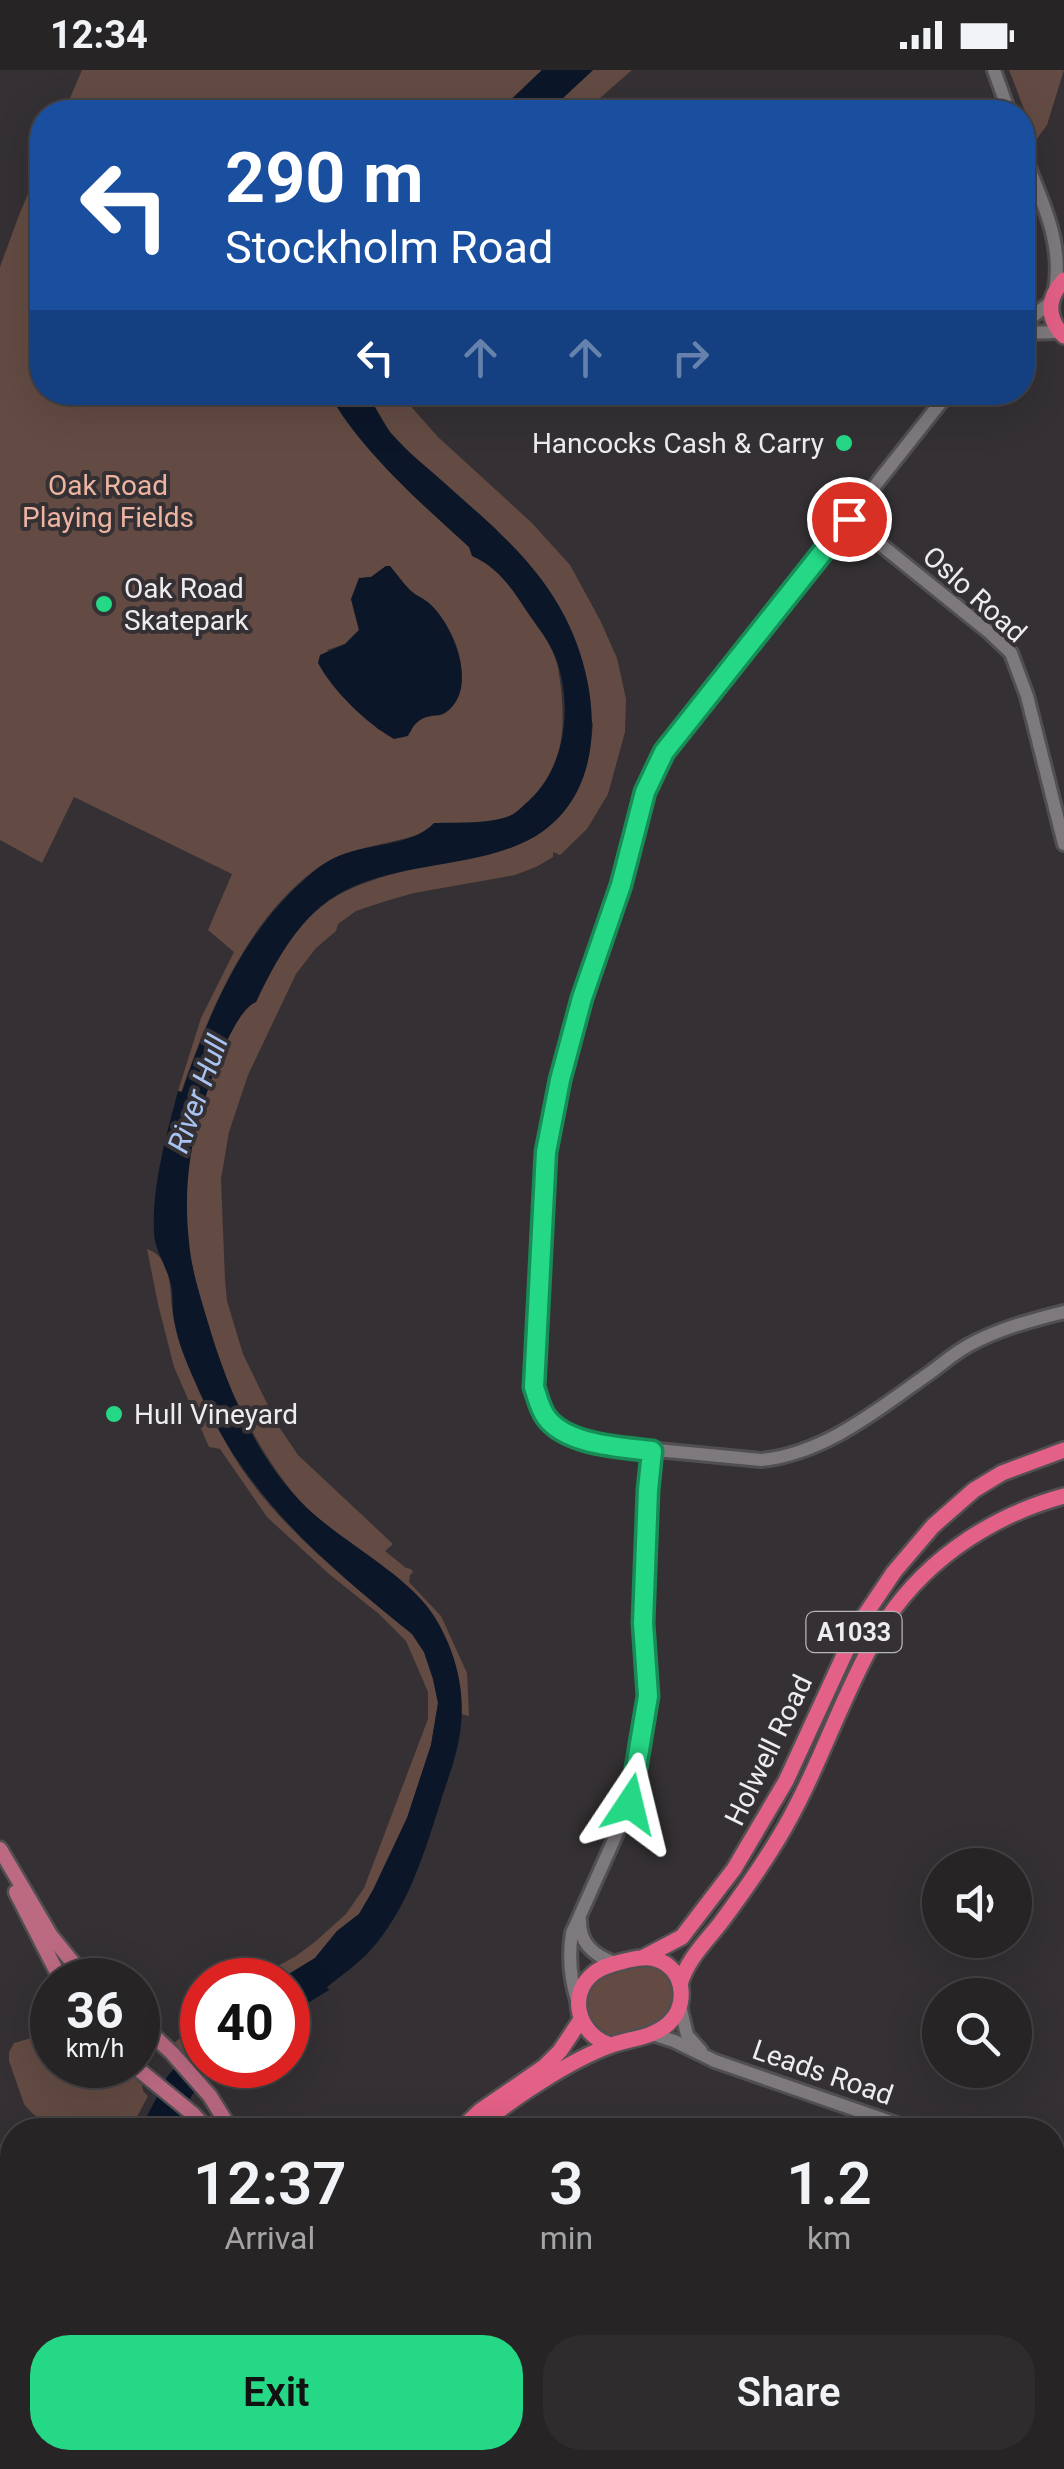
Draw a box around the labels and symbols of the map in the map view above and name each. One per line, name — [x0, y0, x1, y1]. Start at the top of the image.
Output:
place label: Hancocks Cash & Carry — [532, 427, 824, 460]
marker: Hancocks Cash & Carry — [833, 432, 855, 454]
park label: Oak Road Playing Fields — [22, 469, 194, 534]
pin — [807, 477, 892, 562]
street label: Oslo Road — [916, 539, 1033, 649]
place label: Oak Road Skatepark — [124, 572, 249, 637]
marker: Oak Road Skatepark — [93, 593, 115, 615]
water label: River Hull — [160, 1029, 235, 1157]
place label: Hull Vineyard — [134, 1398, 298, 1431]
marker: Hull Vineyard — [103, 1403, 125, 1425]
road number: A1033 — [806, 1612, 902, 1652]
street label: Holwell Road — [718, 1670, 819, 1831]
position arrow — [578, 1752, 682, 1856]
speed limit sign: 40 — [180, 1958, 310, 2088]
street label: Leads Road — [748, 2033, 898, 2112]

